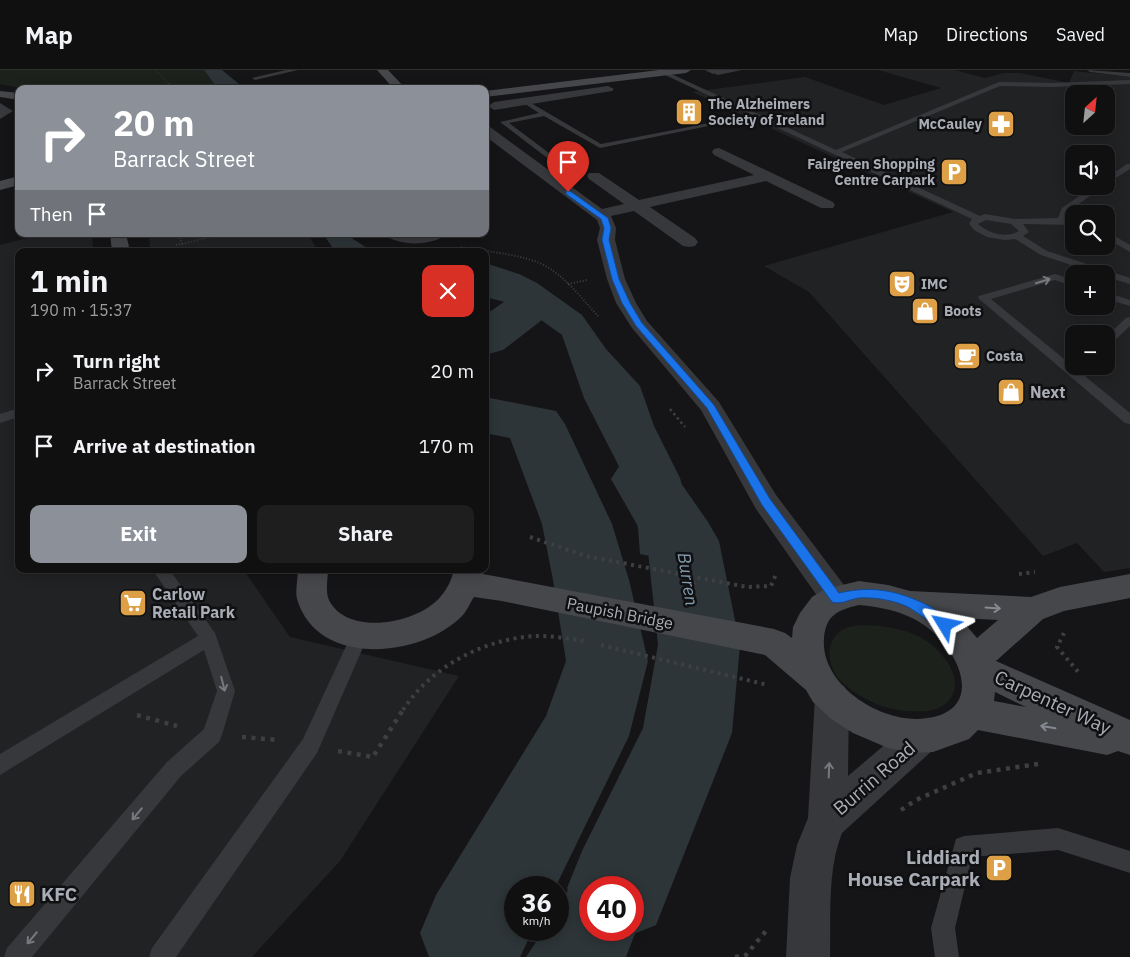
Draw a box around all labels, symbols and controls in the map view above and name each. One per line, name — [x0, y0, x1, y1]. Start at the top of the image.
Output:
text: Map — [25, 19, 73, 51]
text: Map — [883, 23, 918, 46]
text: Directions — [946, 23, 1028, 46]
text: Saved — [1056, 23, 1105, 46]
north arrow — [1065, 85, 1115, 135]
map controls — [1065, 85, 1115, 375]
place label: The Alzheimers Society of Ireland — [708, 95, 825, 129]
building icon: The Alzheimers Society of Ireland — [674, 97, 704, 127]
text: 20 m — [113, 100, 195, 146]
icon: right — [30, 105, 95, 170]
pharmacy icon: McCauley — [986, 109, 1016, 139]
place label: McCauley — [918, 115, 983, 133]
pin — [547, 141, 589, 192]
text: Barrack Street — [113, 144, 255, 173]
button: sound — [1065, 145, 1115, 195]
icon: arrive — [554, 148, 582, 176]
place label: Fairgreen Shopping Centre Carpark — [807, 155, 936, 189]
parking icon: Fairgreen Shopping Centre Carpark — [939, 157, 969, 187]
icon: arrive — [83, 200, 111, 228]
text: Then — [30, 202, 73, 226]
button: search — [1065, 205, 1115, 255]
text: 1 min — [30, 261, 108, 300]
button: close — [422, 265, 474, 317]
button: + — [1065, 265, 1115, 315]
theatre icon: IMC — [887, 269, 917, 299]
place label: IMC — [921, 275, 948, 293]
one-way arrow — [1035, 275, 1051, 285]
shop icon: Boots — [910, 296, 940, 326]
text: 190 m · 15:37 — [30, 300, 132, 320]
place label: Boots — [944, 302, 981, 320]
button: − — [1065, 325, 1115, 375]
cafe icon: Costa — [952, 341, 982, 371]
place label: Costa — [986, 347, 1023, 365]
text: Turn right — [73, 349, 160, 373]
icon: right — [30, 357, 58, 385]
text: 20 m — [430, 359, 474, 383]
text: Barrack Street — [73, 373, 176, 393]
shop icon: Next — [996, 377, 1026, 407]
place label: Next — [1030, 382, 1065, 402]
icon: arrive — [30, 432, 58, 460]
text: Arrive at destination — [73, 434, 256, 458]
text: 170 m — [419, 434, 474, 458]
button: Exit — [30, 505, 247, 563]
button: Share — [257, 505, 474, 563]
water label: Burren — [672, 551, 704, 607]
place label: Carlow Retail Park — [152, 584, 236, 622]
supermarket icon: Carlow Retail Park — [118, 588, 148, 618]
street label: Paupish Bridge — [565, 593, 675, 633]
position arrow — [918, 598, 970, 650]
one-way arrow — [985, 603, 1001, 612]
street label: Carpenter Way — [991, 665, 1116, 740]
one-way arrow — [219, 676, 228, 692]
one-way arrow — [1040, 722, 1056, 732]
street label: Burrin Road — [828, 736, 920, 820]
one-way arrow — [825, 763, 834, 779]
one-way arrow — [131, 807, 142, 820]
place label: Liddiard House Carpark — [848, 845, 980, 891]
parking icon: Liddiard House Carpark — [984, 853, 1014, 883]
speed limit sign: 40 — [579, 876, 644, 941]
restaurant icon: KFC — [7, 879, 37, 909]
place label: KFC — [41, 882, 77, 906]
text: 36 — [521, 886, 552, 919]
text: km/h — [522, 913, 551, 928]
one-way arrow — [27, 931, 38, 944]

